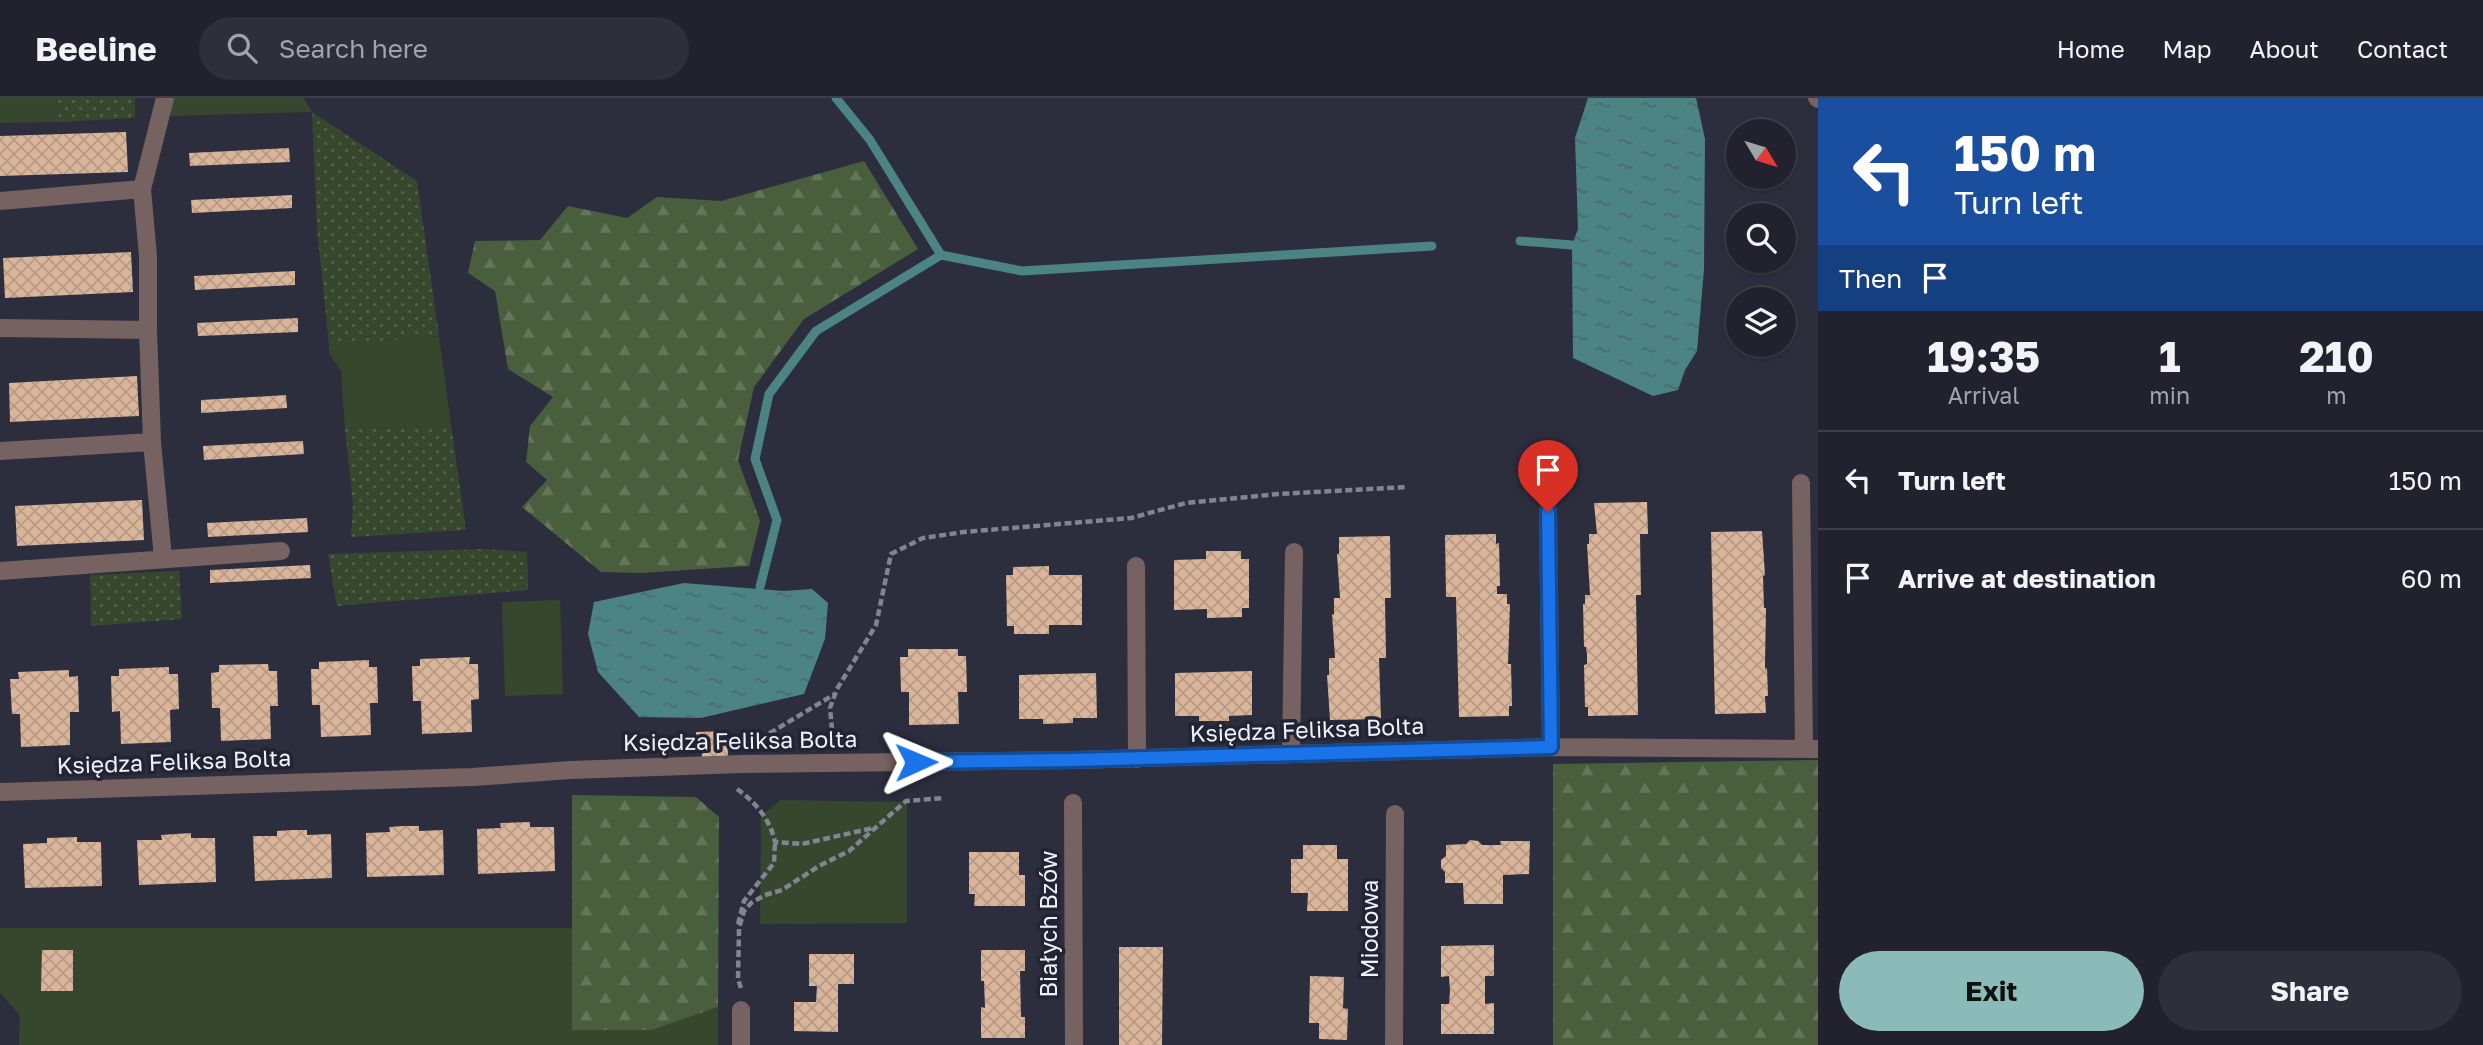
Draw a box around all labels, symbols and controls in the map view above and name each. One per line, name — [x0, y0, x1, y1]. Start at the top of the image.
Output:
search box — [199, 17, 689, 80]
text: Beeline — [35, 29, 157, 68]
icon: search — [223, 29, 261, 67]
text: Search here — [279, 33, 428, 64]
text: Home — [2057, 34, 2125, 63]
text: Map — [2163, 34, 2212, 63]
text: About — [2250, 34, 2319, 63]
text: Contact — [2357, 34, 2448, 63]
north arrow — [1726, 119, 1796, 189]
map controls — [1726, 119, 1796, 357]
text: 150 m — [1954, 123, 2096, 182]
icon: left — [1839, 126, 1930, 217]
text: Turn left — [1954, 183, 2083, 221]
button: search — [1726, 203, 1796, 273]
icon: arrive — [1916, 259, 1954, 297]
text: Then — [1839, 263, 1902, 294]
button: layers — [1726, 287, 1796, 357]
text: 19:35 — [1927, 331, 2040, 381]
text: 1 — [2159, 331, 2181, 381]
text: 210 — [2299, 331, 2374, 381]
text: Arrival — [1948, 381, 2020, 409]
text: min — [2149, 381, 2190, 409]
text: m — [2326, 381, 2347, 409]
pin — [1518, 440, 1578, 512]
icon: arrive — [1529, 451, 1567, 489]
icon: left — [1839, 461, 1877, 499]
text: Turn left — [1898, 465, 2006, 496]
text: 150 m — [2389, 465, 2462, 496]
icon: arrive — [1839, 559, 1877, 597]
text: Arrive at destination — [1898, 563, 2156, 594]
text: 60 m — [2401, 563, 2462, 594]
street label: Księdza Feliksa Bolta — [1189, 711, 1425, 747]
street label: Księdza Feliksa Bolta — [622, 724, 857, 756]
position arrow — [879, 725, 953, 799]
street label: Księdza Feliksa Bolta — [56, 743, 292, 779]
street label: Białych Bzów — [1034, 851, 1062, 997]
street label: Miodowa — [1355, 880, 1383, 978]
button: Exit — [1839, 951, 2144, 1031]
button: Share — [2158, 951, 2462, 1031]

